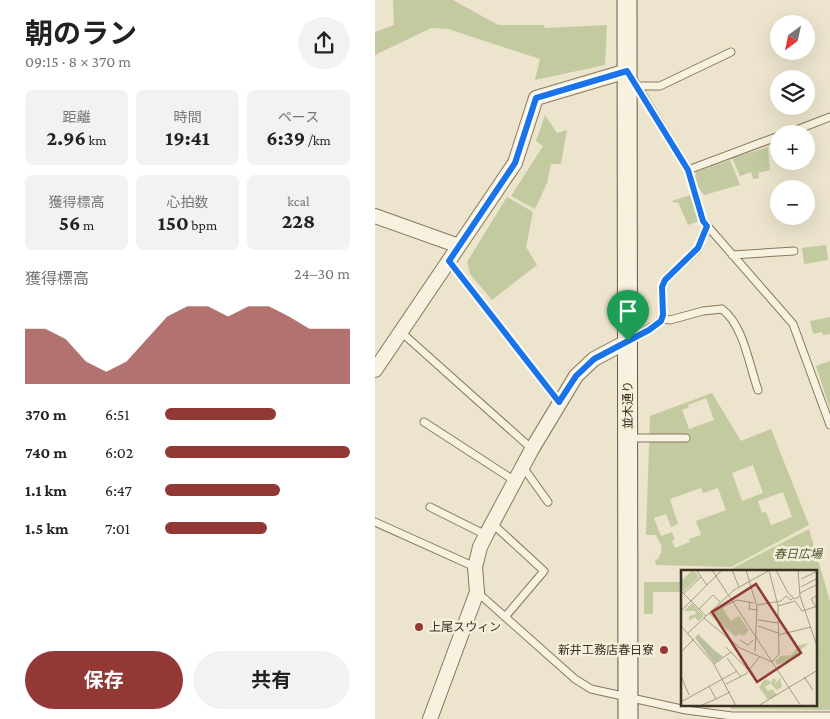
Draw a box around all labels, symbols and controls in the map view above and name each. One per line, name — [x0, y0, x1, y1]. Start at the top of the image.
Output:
north arrow — [770, 15, 815, 60]
map controls — [770, 15, 815, 225]
button: share — [298, 17, 350, 69]
text: 朝のラン — [25, 18, 137, 49]
text: 09:15 · 8 × 370 m — [25, 53, 131, 70]
button: layers — [770, 70, 815, 115]
text: 距離 — [63, 109, 91, 125]
text: 時間 — [174, 109, 202, 125]
text: ペース — [278, 109, 319, 125]
button: + — [770, 125, 815, 170]
text: 2.96 — [47, 126, 86, 150]
text: 19:41 — [165, 126, 210, 150]
text: 6:39 — [266, 126, 305, 150]
text: km — [86, 132, 106, 148]
text: /km — [305, 132, 331, 148]
button: − — [770, 180, 815, 225]
text: kcal — [287, 193, 310, 209]
text: 獲得標高 — [49, 194, 105, 210]
text: 心拍数 — [167, 194, 209, 210]
text: 228 — [282, 209, 315, 233]
text: 56 — [59, 211, 80, 235]
text: 150 — [158, 211, 189, 235]
text: m — [80, 217, 94, 233]
text: bpm — [189, 217, 217, 233]
text: 24–30 m — [294, 265, 350, 282]
text: 獲得標高 — [25, 270, 89, 287]
pin — [607, 290, 649, 341]
icon: arrive — [614, 297, 642, 325]
street label: 並木通り — [621, 381, 635, 429]
text: 370 m — [25, 406, 66, 423]
text: 6:51 — [105, 406, 130, 423]
text: 740 m — [25, 444, 67, 461]
text: 6:02 — [105, 444, 133, 461]
text: 1.1 km — [25, 482, 67, 499]
text: 6:47 — [105, 482, 132, 499]
text: 1.5 km — [25, 520, 69, 537]
text: 7:01 — [105, 520, 130, 537]
park label: 春日広場 — [774, 547, 824, 561]
inset map — [681, 570, 817, 706]
place label: 上尾スウィン — [429, 620, 501, 634]
marker: 上尾スウィン — [413, 621, 425, 633]
place label: 新井工務店春日寮 — [558, 643, 654, 657]
marker: 新井工務店春日寮 — [658, 644, 670, 656]
button: 保存 — [25, 651, 183, 709]
button: 共有 — [193, 651, 350, 709]

